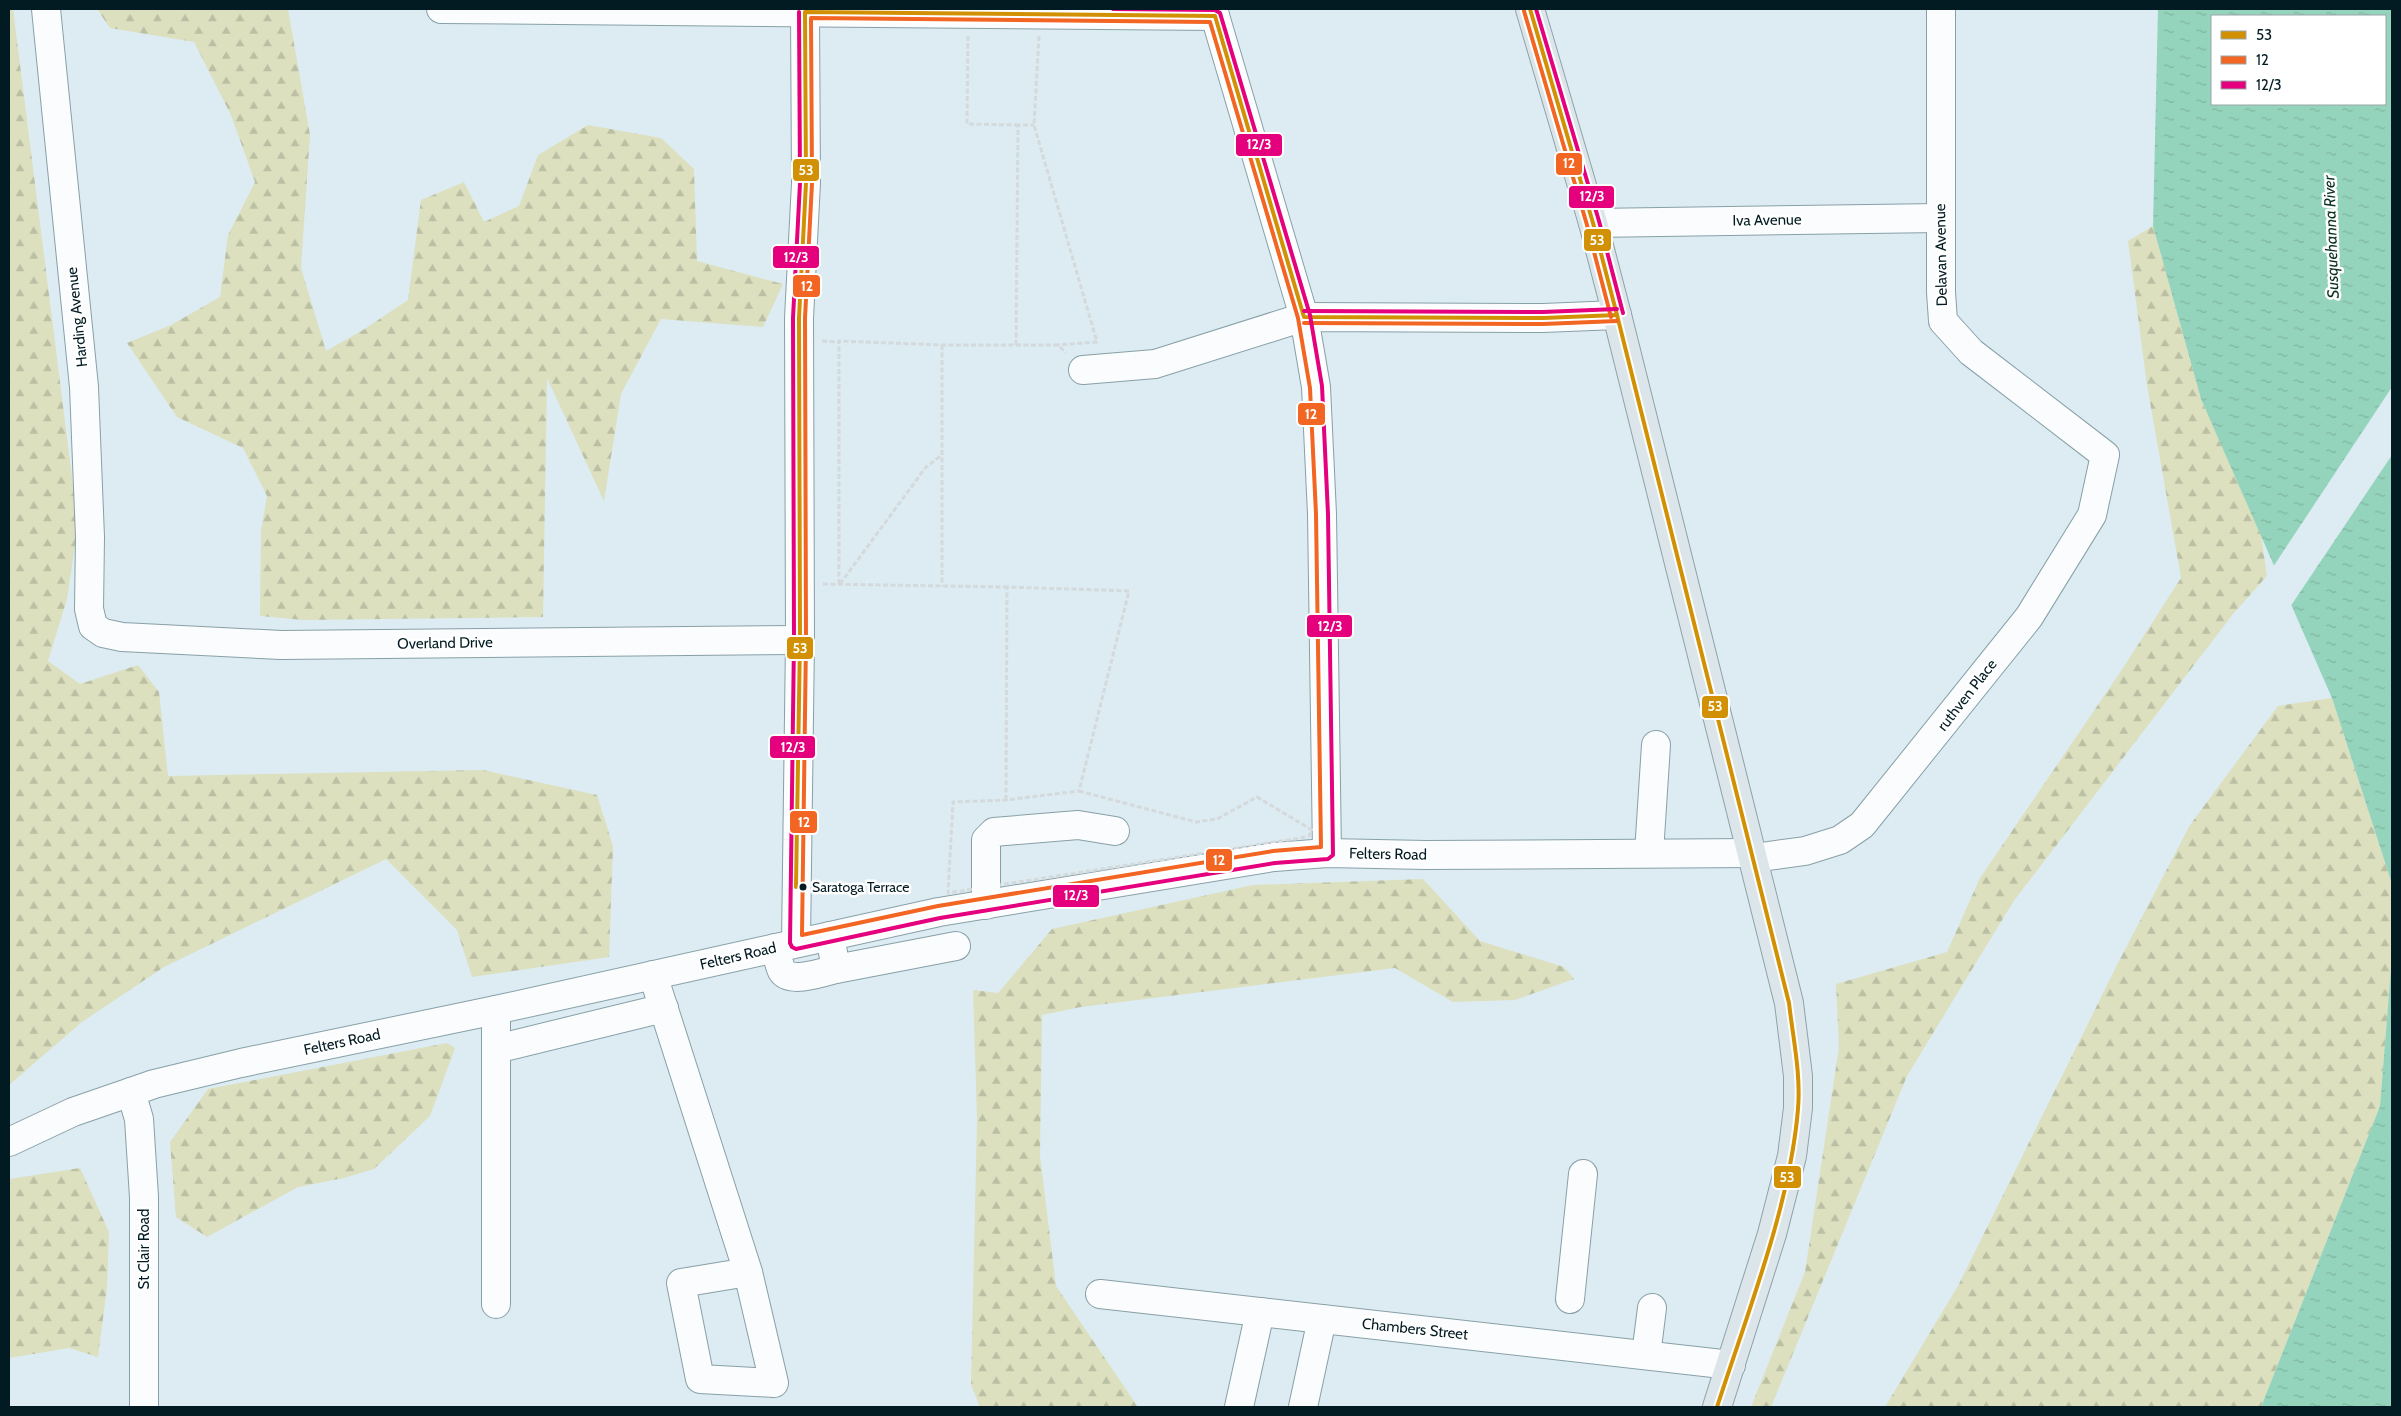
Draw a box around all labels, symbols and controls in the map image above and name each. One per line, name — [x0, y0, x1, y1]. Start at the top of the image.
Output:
legend — [2211, 15, 2386, 105]
text: 53 — [2256, 26, 2272, 44]
text: 12 — [2256, 51, 2269, 69]
text: 12/3 — [2256, 76, 2282, 94]
line badge: 12/3 — [1235, 133, 1283, 157]
text: 12/3 — [1246, 135, 1272, 153]
line badge: 12 — [1555, 152, 1583, 176]
text: 12 — [1563, 154, 1575, 172]
line badge: 53 — [792, 158, 820, 182]
text: 53 — [798, 161, 814, 179]
water label: Susquehanna River — [2319, 174, 2343, 299]
line badge: 12/3 — [1568, 185, 1615, 209]
text: 12/3 — [1579, 187, 1605, 205]
street label: Delavan Avenue — [1931, 203, 1951, 307]
street label: Iva Avenue — [1732, 210, 1802, 230]
line badge: 53 — [1583, 228, 1612, 252]
text: 53 — [1589, 231, 1605, 249]
line badge: 12/3 — [772, 245, 820, 269]
text: 12/3 — [783, 248, 809, 266]
street label: Harding Avenue — [63, 266, 91, 368]
line badge: 12 — [792, 274, 821, 298]
text: 12 — [801, 277, 813, 295]
line badge: 12 — [1297, 402, 1326, 426]
text: 12 — [1305, 405, 1317, 423]
line badge: 12/3 — [1306, 614, 1353, 638]
text: 12/3 — [1317, 617, 1343, 635]
street label: Overland Drive — [397, 633, 493, 653]
line badge: 53 — [786, 636, 814, 660]
text: 53 — [792, 639, 808, 657]
street label: ruthven Place — [1933, 655, 2001, 734]
line badge: 53 — [1701, 695, 1729, 719]
text: 53 — [1707, 697, 1723, 715]
line badge: 12/3 — [769, 735, 816, 759]
text: 12/3 — [780, 738, 806, 756]
line badge: 12 — [789, 810, 818, 834]
text: 12 — [798, 813, 810, 831]
street label: Felters Road — [1349, 844, 1427, 864]
line badge: 12 — [1205, 848, 1233, 872]
text: 12 — [1213, 851, 1225, 869]
place label: Saratoga Terrace — [812, 878, 909, 896]
marker: Saratoga Terrace — [798, 882, 808, 892]
line badge: 12/3 — [1052, 884, 1100, 908]
text: 12/3 — [1063, 886, 1089, 904]
street label: Felters Road — [698, 938, 778, 974]
street label: Felters Road — [302, 1025, 382, 1059]
line badge: 53 — [1773, 1165, 1802, 1189]
text: 53 — [1779, 1168, 1795, 1186]
street label: St Clair Road — [135, 1209, 153, 1289]
street label: Chambers Street — [1361, 1314, 1469, 1344]

